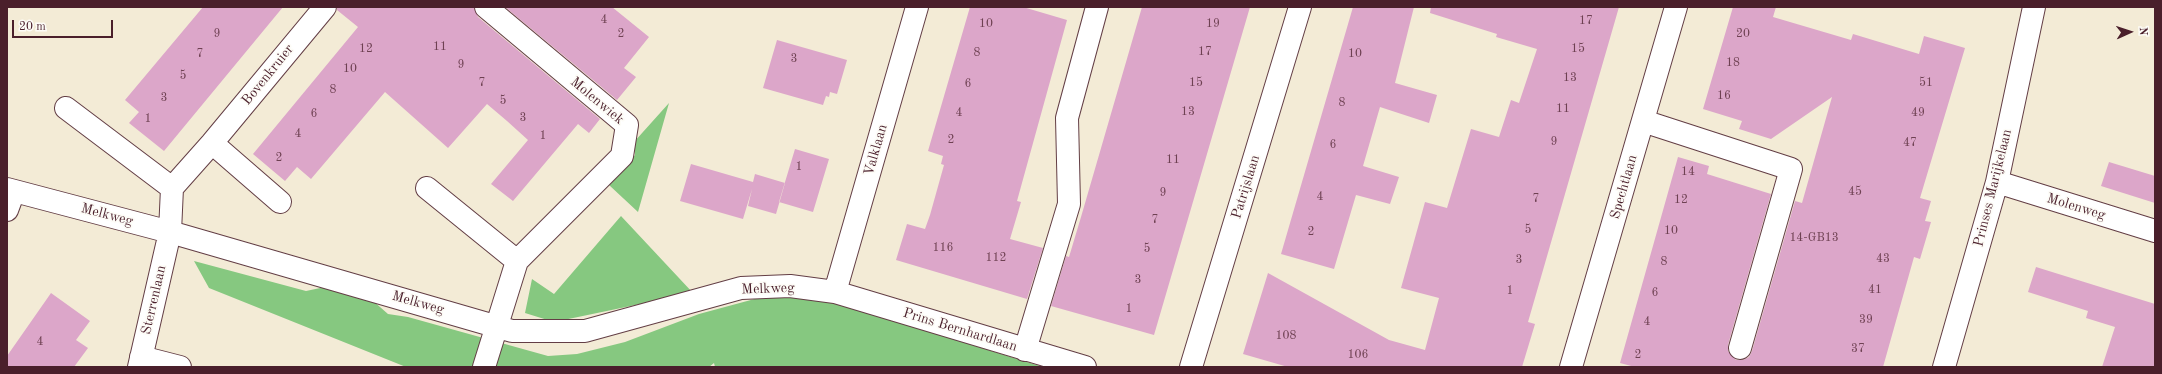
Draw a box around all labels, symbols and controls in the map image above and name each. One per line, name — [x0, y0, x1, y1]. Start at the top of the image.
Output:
scale bar — [14, 12, 115, 38]
north arrow — [2110, 12, 2150, 52]
house number: 4 — [601, 13, 607, 27]
house number: 17 — [1579, 14, 1593, 28]
house number: 10 — [979, 17, 993, 31]
house number: 19 — [1206, 17, 1220, 31]
text: 20 m — [19, 21, 46, 33]
house number: 9 — [214, 27, 220, 41]
house number: 2 — [618, 27, 624, 41]
house number: 20 — [1736, 27, 1750, 41]
text: N — [2137, 27, 2148, 36]
house number: 11 — [433, 40, 447, 54]
street label: Bovenkruier — [238, 41, 298, 109]
house number: 12 — [359, 42, 373, 56]
house number: 15 — [1571, 42, 1585, 56]
house number: 17 — [1198, 45, 1212, 59]
house number: 8 — [974, 46, 980, 60]
house number: 7 — [197, 47, 203, 61]
house number: 10 — [1348, 47, 1362, 61]
house number: 3 — [791, 52, 797, 66]
house number: 18 — [1726, 56, 1740, 70]
house number: 9 — [458, 58, 464, 72]
house number: 10 — [343, 62, 357, 76]
house number: 5 — [180, 69, 186, 83]
house number: 13 — [1563, 71, 1577, 85]
street label: Molenwiek — [567, 74, 627, 128]
house number: 7 — [479, 76, 485, 90]
house number: 15 — [1189, 76, 1203, 90]
house number: 51 — [1919, 76, 1933, 90]
house number: 6 — [965, 77, 971, 91]
house number: 8 — [330, 83, 336, 97]
house number: 16 — [1717, 89, 1731, 103]
house number: 3 — [161, 91, 167, 105]
house number: 5 — [500, 94, 506, 108]
house number: 8 — [1339, 96, 1345, 110]
house number: 11 — [1556, 102, 1570, 116]
house number: 13 — [1181, 105, 1195, 119]
house number: 4 — [956, 106, 962, 120]
house number: 49 — [1911, 106, 1925, 120]
house number: 6 — [311, 107, 317, 121]
house number: 3 — [520, 111, 526, 125]
house number: 1 — [145, 112, 151, 126]
street label: Valklaan — [861, 122, 891, 178]
house number: 4 — [295, 127, 301, 141]
street label: Prinses Marijkelaan — [1970, 127, 2016, 249]
house number: 1 — [540, 129, 546, 143]
house number: 2 — [948, 133, 954, 147]
house number: 9 — [1551, 135, 1557, 149]
house number: 47 — [1903, 136, 1917, 150]
house number: 6 — [1330, 138, 1336, 152]
house number: 2 — [276, 151, 282, 165]
house number: 11 — [1166, 153, 1180, 167]
street label: Patrijslaan — [1228, 153, 1264, 221]
street label: Spechtlaan — [1607, 153, 1641, 221]
house number: 1 — [796, 160, 802, 174]
house number: 14 — [1681, 165, 1695, 179]
house number: 45 — [1848, 185, 1862, 199]
house number: 9 — [1160, 186, 1166, 200]
house number: 4 — [1317, 190, 1323, 204]
street label: Molenweg — [2045, 190, 2107, 224]
house number: 7 — [1533, 192, 1539, 206]
house number: 12 — [1674, 193, 1688, 207]
street label: Melkweg — [79, 200, 135, 230]
house number: 7 — [1152, 213, 1158, 227]
house number: 5 — [1525, 223, 1531, 237]
house number: 10 — [1664, 224, 1678, 238]
house number: 2 — [1308, 225, 1314, 239]
house number: 14-GB13 — [1789, 231, 1839, 245]
house number: 116 — [933, 241, 953, 255]
house number: 5 — [1144, 242, 1150, 256]
house number: 112 — [986, 251, 1006, 265]
house number: 43 — [1876, 252, 1890, 266]
house number: 3 — [1516, 253, 1522, 267]
house number: 8 — [1661, 255, 1667, 269]
street label: Sterrenlaan — [138, 264, 170, 336]
house number: 3 — [1135, 273, 1141, 287]
street label: Melkweg — [741, 280, 795, 298]
house number: 41 — [1868, 283, 1882, 297]
house number: 1 — [1507, 284, 1513, 298]
house number: 6 — [1652, 286, 1658, 300]
street label: Melkweg — [390, 288, 446, 318]
house number: 1 — [1126, 302, 1132, 316]
street label: Prins Bernhardlaan — [901, 305, 1019, 355]
house number: 39 — [1859, 313, 1873, 327]
house number: 4 — [1644, 315, 1650, 329]
house number: 108 — [1276, 329, 1296, 343]
house number: 4 — [37, 335, 43, 349]
house number: 37 — [1851, 342, 1865, 356]
house number: 106 — [1348, 348, 1368, 362]
house number: 2 — [1635, 348, 1641, 362]

